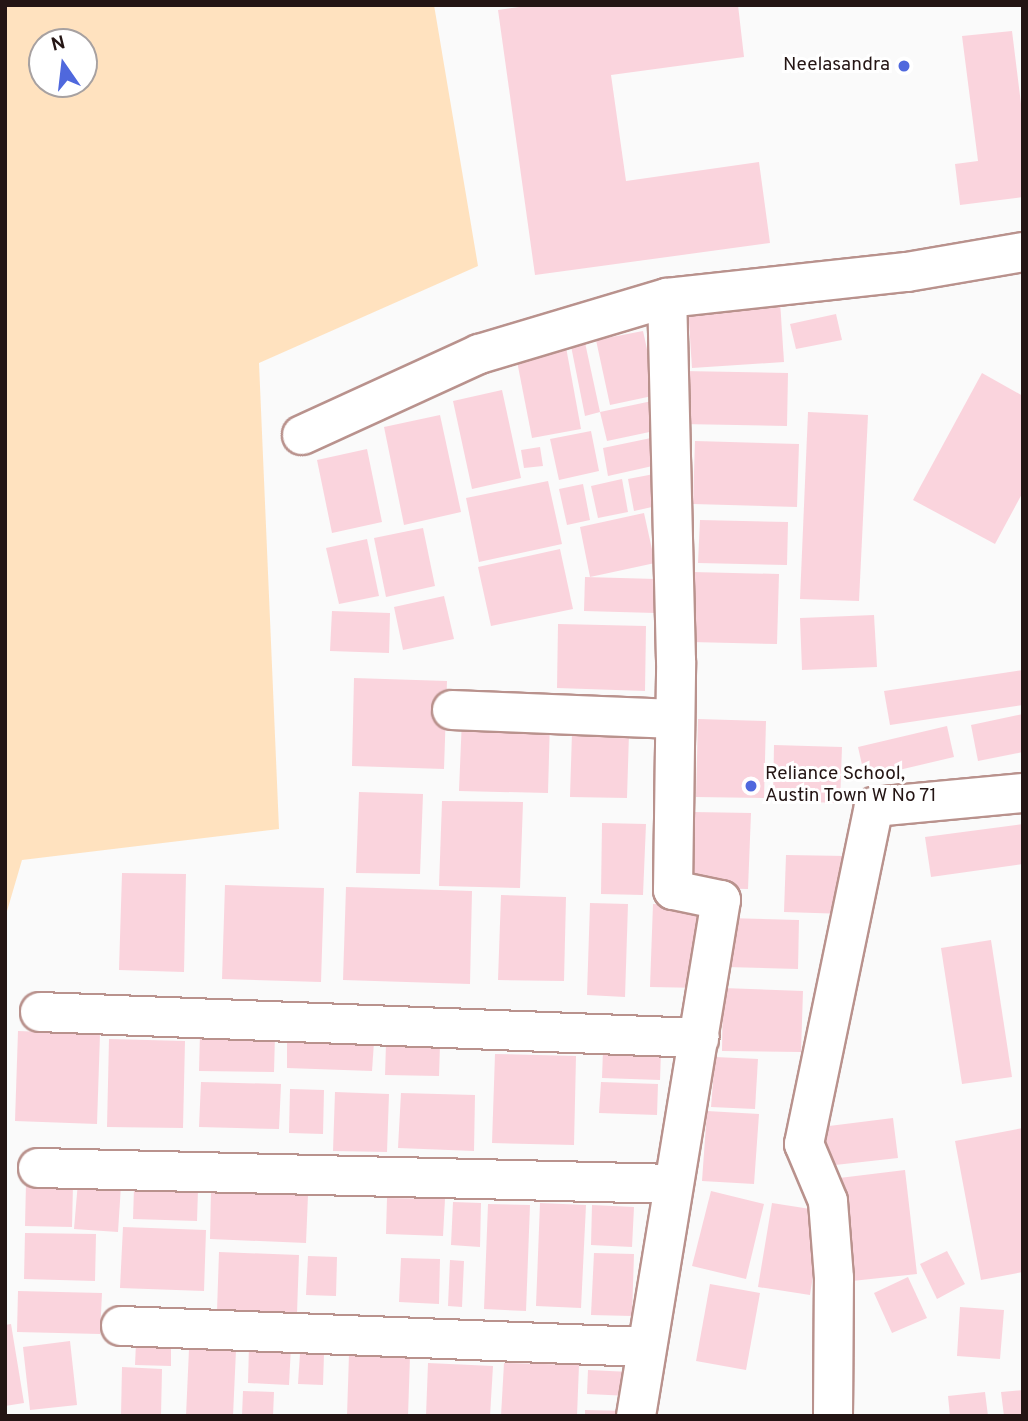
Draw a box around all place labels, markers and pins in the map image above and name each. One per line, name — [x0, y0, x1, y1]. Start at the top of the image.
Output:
place label: Neelasandra — [783, 55, 890, 77]
marker: Neelasandra — [896, 58, 912, 74]
place label: Reliance School, Austin Town W No 71 — [765, 764, 939, 808]
marker: Reliance School, Austin Town W No 71 — [743, 778, 759, 794]

